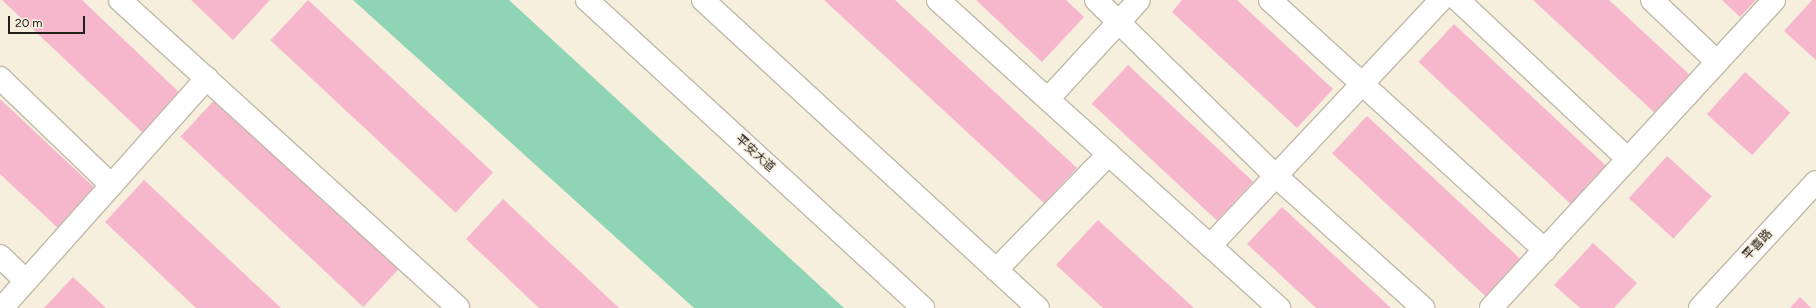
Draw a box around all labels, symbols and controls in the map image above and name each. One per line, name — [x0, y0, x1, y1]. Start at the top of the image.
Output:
scale bar — [10, 8, 87, 34]
text: 20 m — [15, 16, 43, 30]
street label: 平安大道 — [732, 133, 778, 175]
street label: 平喜路 — [1740, 227, 1776, 263]

